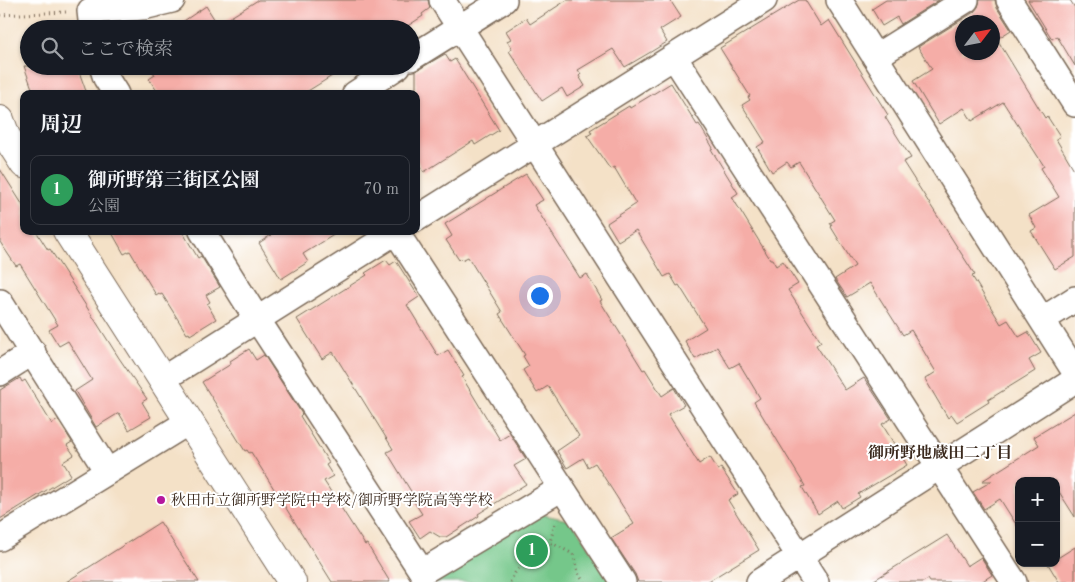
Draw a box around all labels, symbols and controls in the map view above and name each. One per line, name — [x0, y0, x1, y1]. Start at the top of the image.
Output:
north arrow — [955, 15, 1000, 60]
search box — [20, 20, 420, 75]
icon: search — [38, 34, 66, 62]
text: ここで検索 — [78, 41, 173, 60]
text: 周辺 — [40, 115, 82, 136]
text: 御所野第三街区公園 — [88, 172, 259, 191]
text: 1 — [52, 182, 62, 198]
text: 70 m — [363, 182, 399, 198]
text: 公園 — [88, 199, 120, 215]
your location — [527, 283, 553, 309]
district label: 御所野地蔵田二丁目 — [868, 444, 1012, 462]
map controls — [1015, 477, 1060, 567]
button: + — [1015, 477, 1060, 522]
place label: 秋田市立御所野学院中学校/御所野学院高等学校 — [171, 492, 493, 509]
marker: 秋田市立御所野学院中学校/御所野学院高等学校 — [155, 494, 167, 506]
button: − — [1015, 522, 1060, 567]
pin: 1 — [516, 532, 548, 570]

